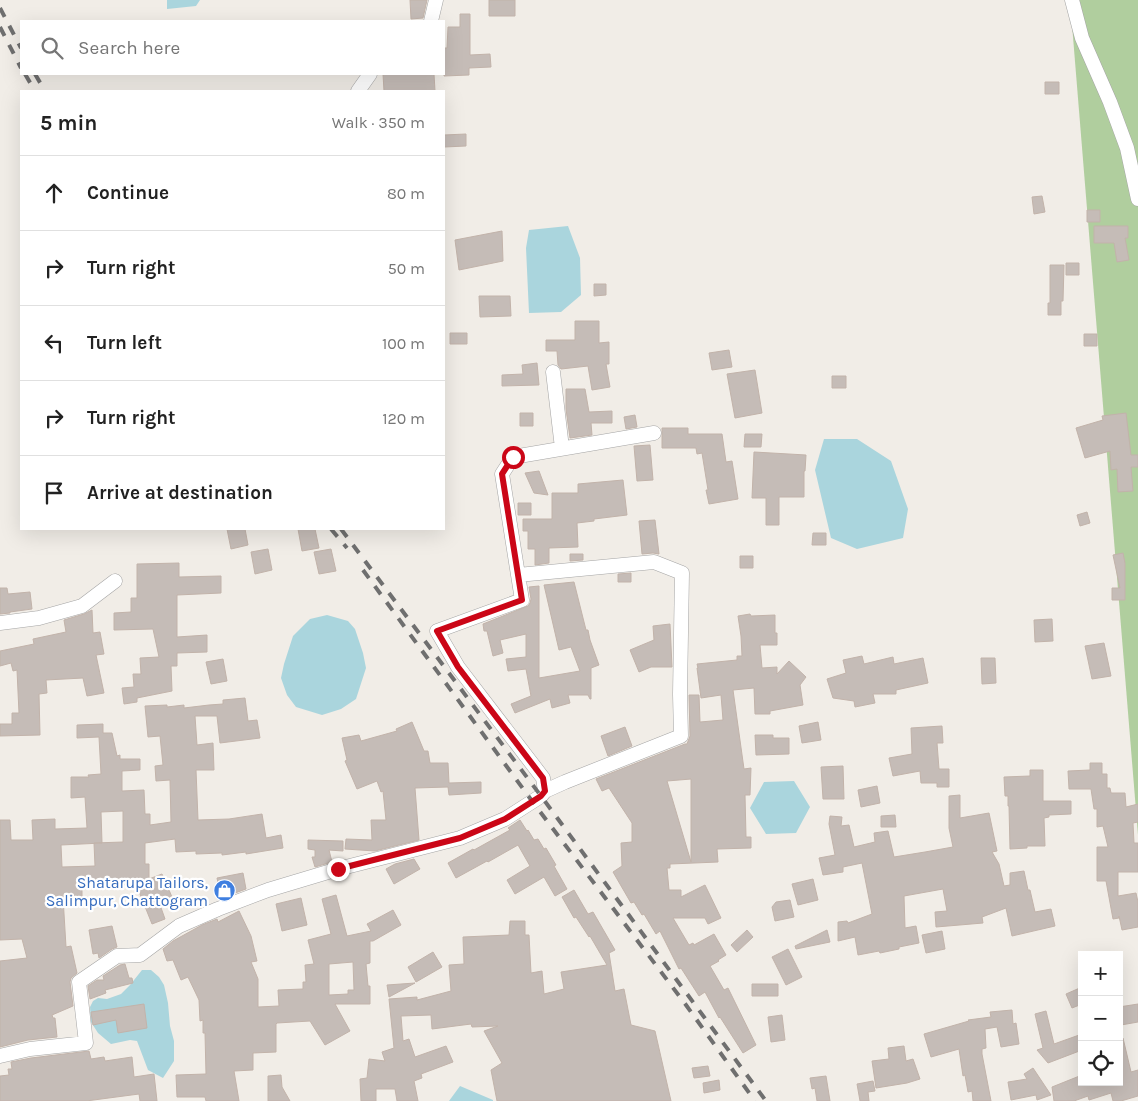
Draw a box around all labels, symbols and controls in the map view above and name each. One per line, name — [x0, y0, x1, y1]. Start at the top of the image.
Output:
search box — [20, 20, 445, 75]
icon: search — [38, 34, 66, 62]
text: Search here — [78, 37, 180, 59]
text: 5 min — [40, 111, 97, 135]
text: Walk · 350 m — [332, 113, 425, 132]
icon: ahead — [40, 179, 68, 207]
text: Continue — [87, 182, 169, 204]
text: 80 m — [387, 184, 425, 203]
icon: right — [40, 254, 68, 282]
text: Turn right — [87, 257, 176, 279]
text: 50 m — [388, 259, 425, 278]
icon: left — [40, 329, 68, 357]
text: Turn left — [87, 332, 162, 354]
text: 100 m — [382, 334, 425, 353]
icon: right — [40, 404, 68, 432]
text: Turn right — [87, 407, 176, 429]
text: 120 m — [382, 409, 425, 428]
route start — [502, 446, 525, 469]
icon: arrive — [40, 479, 68, 507]
text: Arrive at destination — [87, 482, 273, 504]
route end — [327, 858, 350, 881]
place label: Shatarupa Tailors, Salimpur, Chattogram — [46, 873, 208, 910]
shop icon: Shatarupa Tailors, Salimpur, Chattogram — [212, 879, 236, 903]
map controls — [1078, 951, 1123, 1086]
button: + — [1078, 951, 1123, 996]
button: − — [1078, 996, 1123, 1041]
button: locate — [1078, 1041, 1123, 1086]

